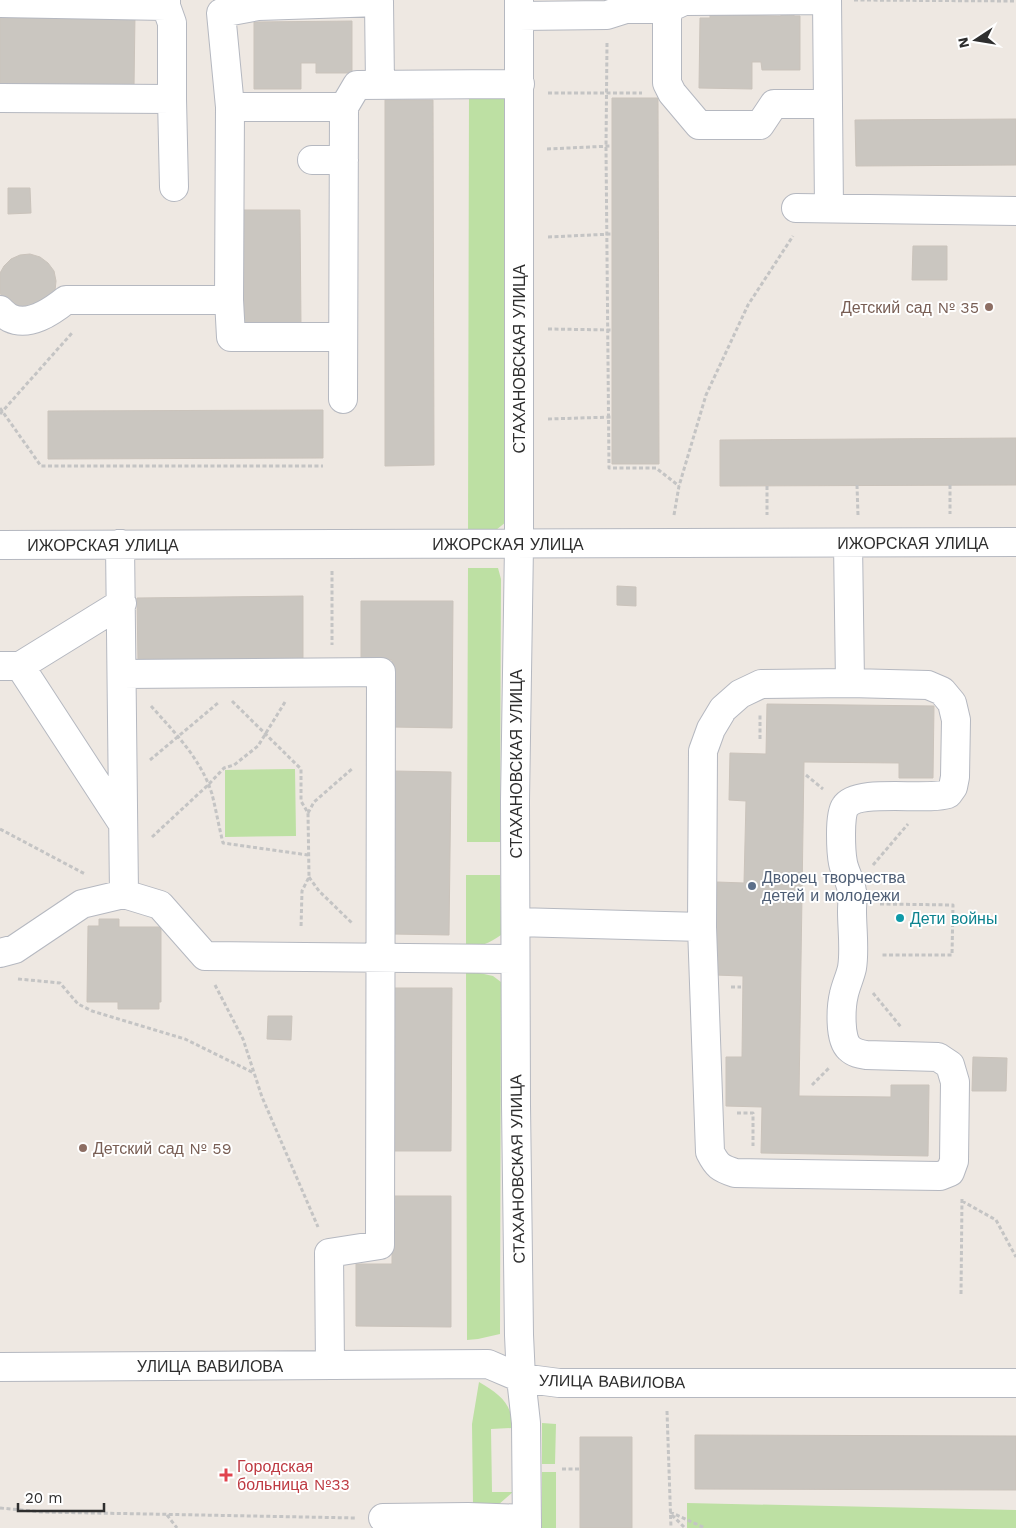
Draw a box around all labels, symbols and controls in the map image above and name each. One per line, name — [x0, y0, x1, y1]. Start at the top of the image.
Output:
north arrow — [951, 15, 1001, 65]
text: N — [954, 36, 972, 49]
street label: СТАХАНОВСКАЯ УЛИЦА — [510, 264, 529, 454]
place label: Детский сад № 35 — [841, 298, 979, 317]
marker: Детский сад № 35 — [983, 301, 995, 313]
street label: ИЖОРСКАЯ УЛИЦА — [837, 534, 989, 553]
street label: ИЖОРСКАЯ УЛИЦА — [432, 535, 584, 554]
street label: ИЖОРСКАЯ УЛИЦА — [27, 536, 179, 555]
street label: СТАХАНОВСКАЯ УЛИЦА — [507, 669, 526, 859]
place label: Дворец творчества детей и молодежи — [762, 868, 905, 905]
marker: Дворец творчества детей и молодежи — [746, 880, 758, 892]
place label: Дети войны — [910, 909, 997, 928]
marker: Дети войны — [894, 912, 906, 924]
street label: СТАХАНОВСКАЯ УЛИЦА — [506, 1074, 529, 1264]
place label: Детский сад № 59 — [93, 1139, 232, 1158]
marker: Детский сад № 59 — [77, 1142, 89, 1154]
street label: УЛИЦА ВАВИЛОВА — [137, 1357, 283, 1376]
street label: УЛИЦА ВАВИЛОВА — [539, 1371, 686, 1392]
place label: Городская больница №33 — [237, 1457, 350, 1494]
marker: Городская больница №33 — [219, 1468, 233, 1482]
scale bar — [18, 1480, 104, 1512]
text: 20 m — [25, 1489, 63, 1507]

